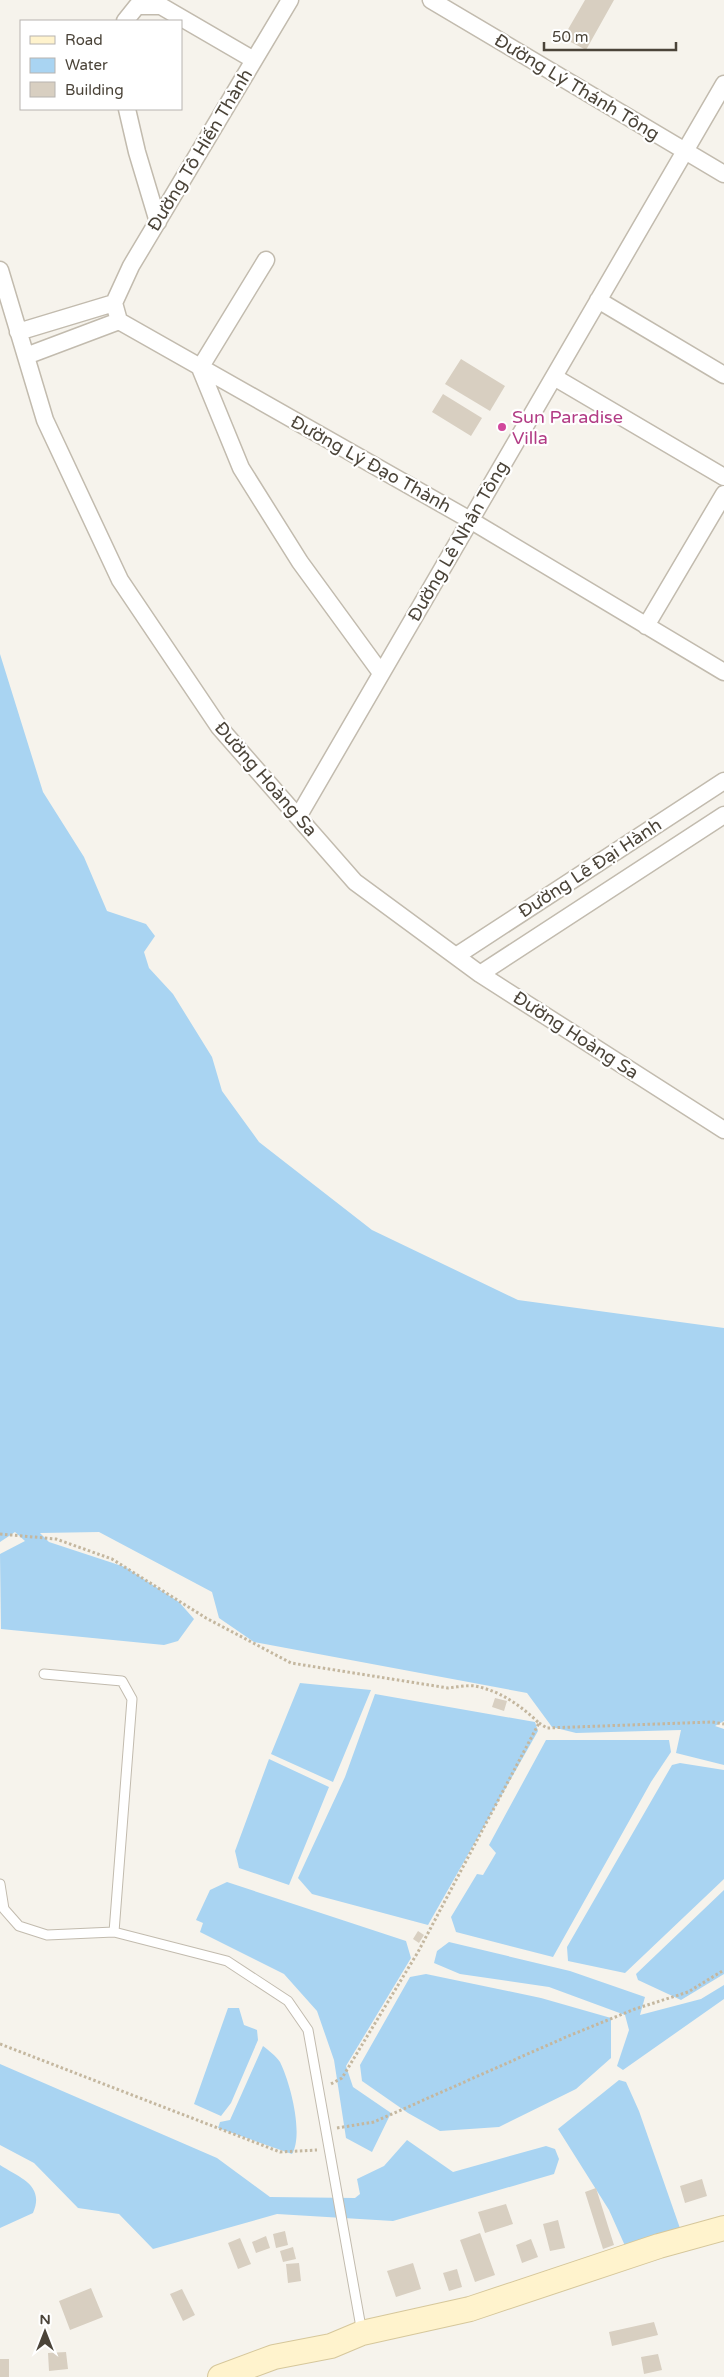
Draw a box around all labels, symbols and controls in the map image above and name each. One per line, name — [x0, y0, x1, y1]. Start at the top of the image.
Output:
legend — [20, 20, 182, 110]
scale bar — [544, 20, 676, 52]
text: 50 m — [552, 28, 589, 46]
street label: Đường Lý Thánh Tông — [490, 29, 664, 145]
text: Road — [65, 31, 103, 49]
text: Water — [65, 56, 108, 74]
street label: Đường Tô Hiến Thành — [143, 65, 257, 235]
text: Building — [65, 81, 124, 99]
place label: Sun Paradise Villa — [512, 406, 623, 449]
street label: Đường Lý Đạo Thành — [287, 411, 455, 517]
marker: Sun Paradise Villa — [496, 421, 508, 433]
street label: Đường Lê Nhân Tông — [403, 457, 513, 625]
street label: Đường Hoàng Sa — [210, 717, 322, 841]
street label: Đường Lê Đại Hành — [514, 814, 666, 922]
street label: Đường Hoàng Sa — [509, 986, 643, 1084]
north arrow — [20, 2307, 70, 2357]
text: N — [39, 2311, 51, 2328]

